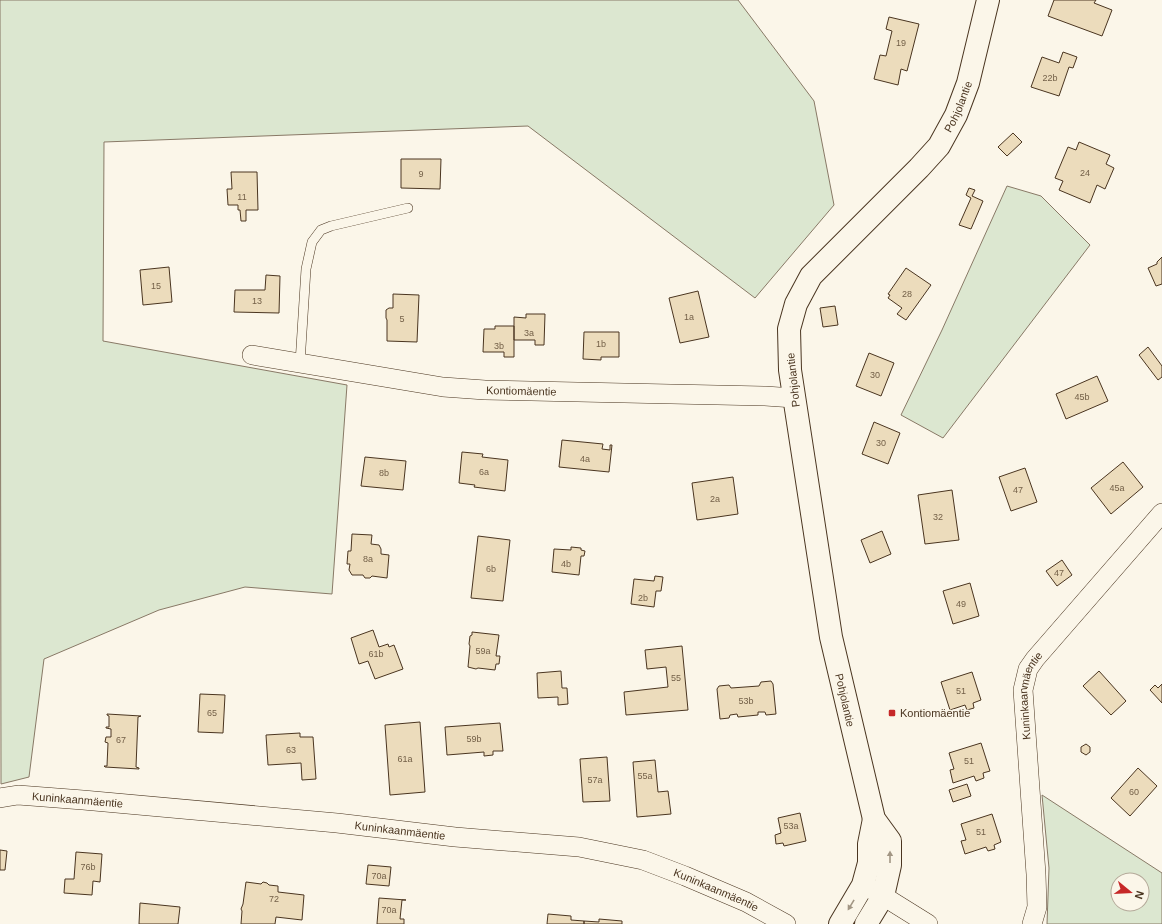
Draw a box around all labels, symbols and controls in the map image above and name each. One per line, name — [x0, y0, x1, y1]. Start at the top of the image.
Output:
house number: 19 — [896, 38, 906, 48]
house number: 22b — [1042, 73, 1058, 83]
street label: Pohjolantie — [942, 79, 974, 134]
house number: 24 — [1080, 168, 1090, 178]
house number: 9 — [418, 169, 424, 179]
house number: 11 — [237, 192, 247, 202]
house number: 15 — [151, 281, 161, 291]
house number: 28 — [902, 289, 912, 299]
house number: 13 — [252, 296, 262, 306]
house number: 1a — [684, 312, 694, 322]
house number: 5 — [399, 314, 405, 324]
house number: 3a — [524, 328, 534, 338]
house number: 1b — [596, 339, 606, 349]
house number: 3b — [494, 341, 504, 351]
street label: Pohjolantie — [784, 352, 802, 408]
house number: 30 — [870, 370, 880, 380]
street label: Kontiomäentie — [486, 384, 557, 398]
house number: 45b — [1074, 392, 1090, 402]
house number: 30 — [876, 438, 886, 448]
house number: 4a — [580, 454, 590, 464]
house number: 6a — [479, 467, 489, 477]
house number: 8b — [379, 468, 389, 478]
house number: 45a — [1109, 483, 1125, 493]
house number: 47 — [1013, 485, 1023, 495]
house number: 2a — [710, 494, 720, 504]
house number: 32 — [933, 512, 943, 522]
house number: 8a — [363, 554, 373, 564]
house number: 4b — [561, 559, 571, 569]
house number: 6b — [486, 564, 496, 574]
house number: 47 — [1054, 568, 1064, 578]
house number: 2b — [638, 593, 648, 603]
house number: 49 — [956, 599, 966, 609]
house number: 59a — [475, 646, 491, 656]
house number: 61b — [368, 649, 384, 659]
street label: Kuninkaanmäentie — [1017, 649, 1045, 740]
street label: Pohjolantie — [833, 672, 857, 728]
house number: 55 — [671, 673, 681, 683]
house number: 51 — [956, 686, 966, 696]
house number: 53b — [738, 696, 754, 706]
place label: Kontiomäentie — [900, 707, 970, 719]
house number: 65 — [207, 708, 217, 718]
marker: Kontiomäentie — [887, 708, 897, 718]
house number: 59b — [466, 734, 482, 744]
house number: 67 — [116, 735, 126, 745]
house number: 63 — [286, 745, 296, 755]
house number: 61a — [397, 754, 413, 764]
house number: 51 — [964, 756, 974, 766]
house number: 55a — [637, 771, 653, 781]
house number: 57a — [587, 775, 603, 785]
house number: 60 — [1129, 787, 1139, 797]
street label: Kuninkaanmäentie — [32, 790, 124, 810]
street label: Kuninkaanmäentie — [354, 819, 446, 842]
house number: 53a — [783, 821, 799, 831]
house number: 51 — [976, 827, 986, 837]
one-way arrow — [887, 850, 893, 863]
house number: 76b — [80, 862, 96, 872]
street label: Kuninkaanmäentie — [672, 866, 761, 914]
house number: 70a — [371, 871, 387, 881]
north arrow — [1110, 872, 1150, 912]
text: N — [1133, 889, 1146, 901]
house number: 72 — [269, 894, 279, 904]
one-way arrow — [848, 899, 855, 911]
house number: 70a — [381, 905, 397, 915]

